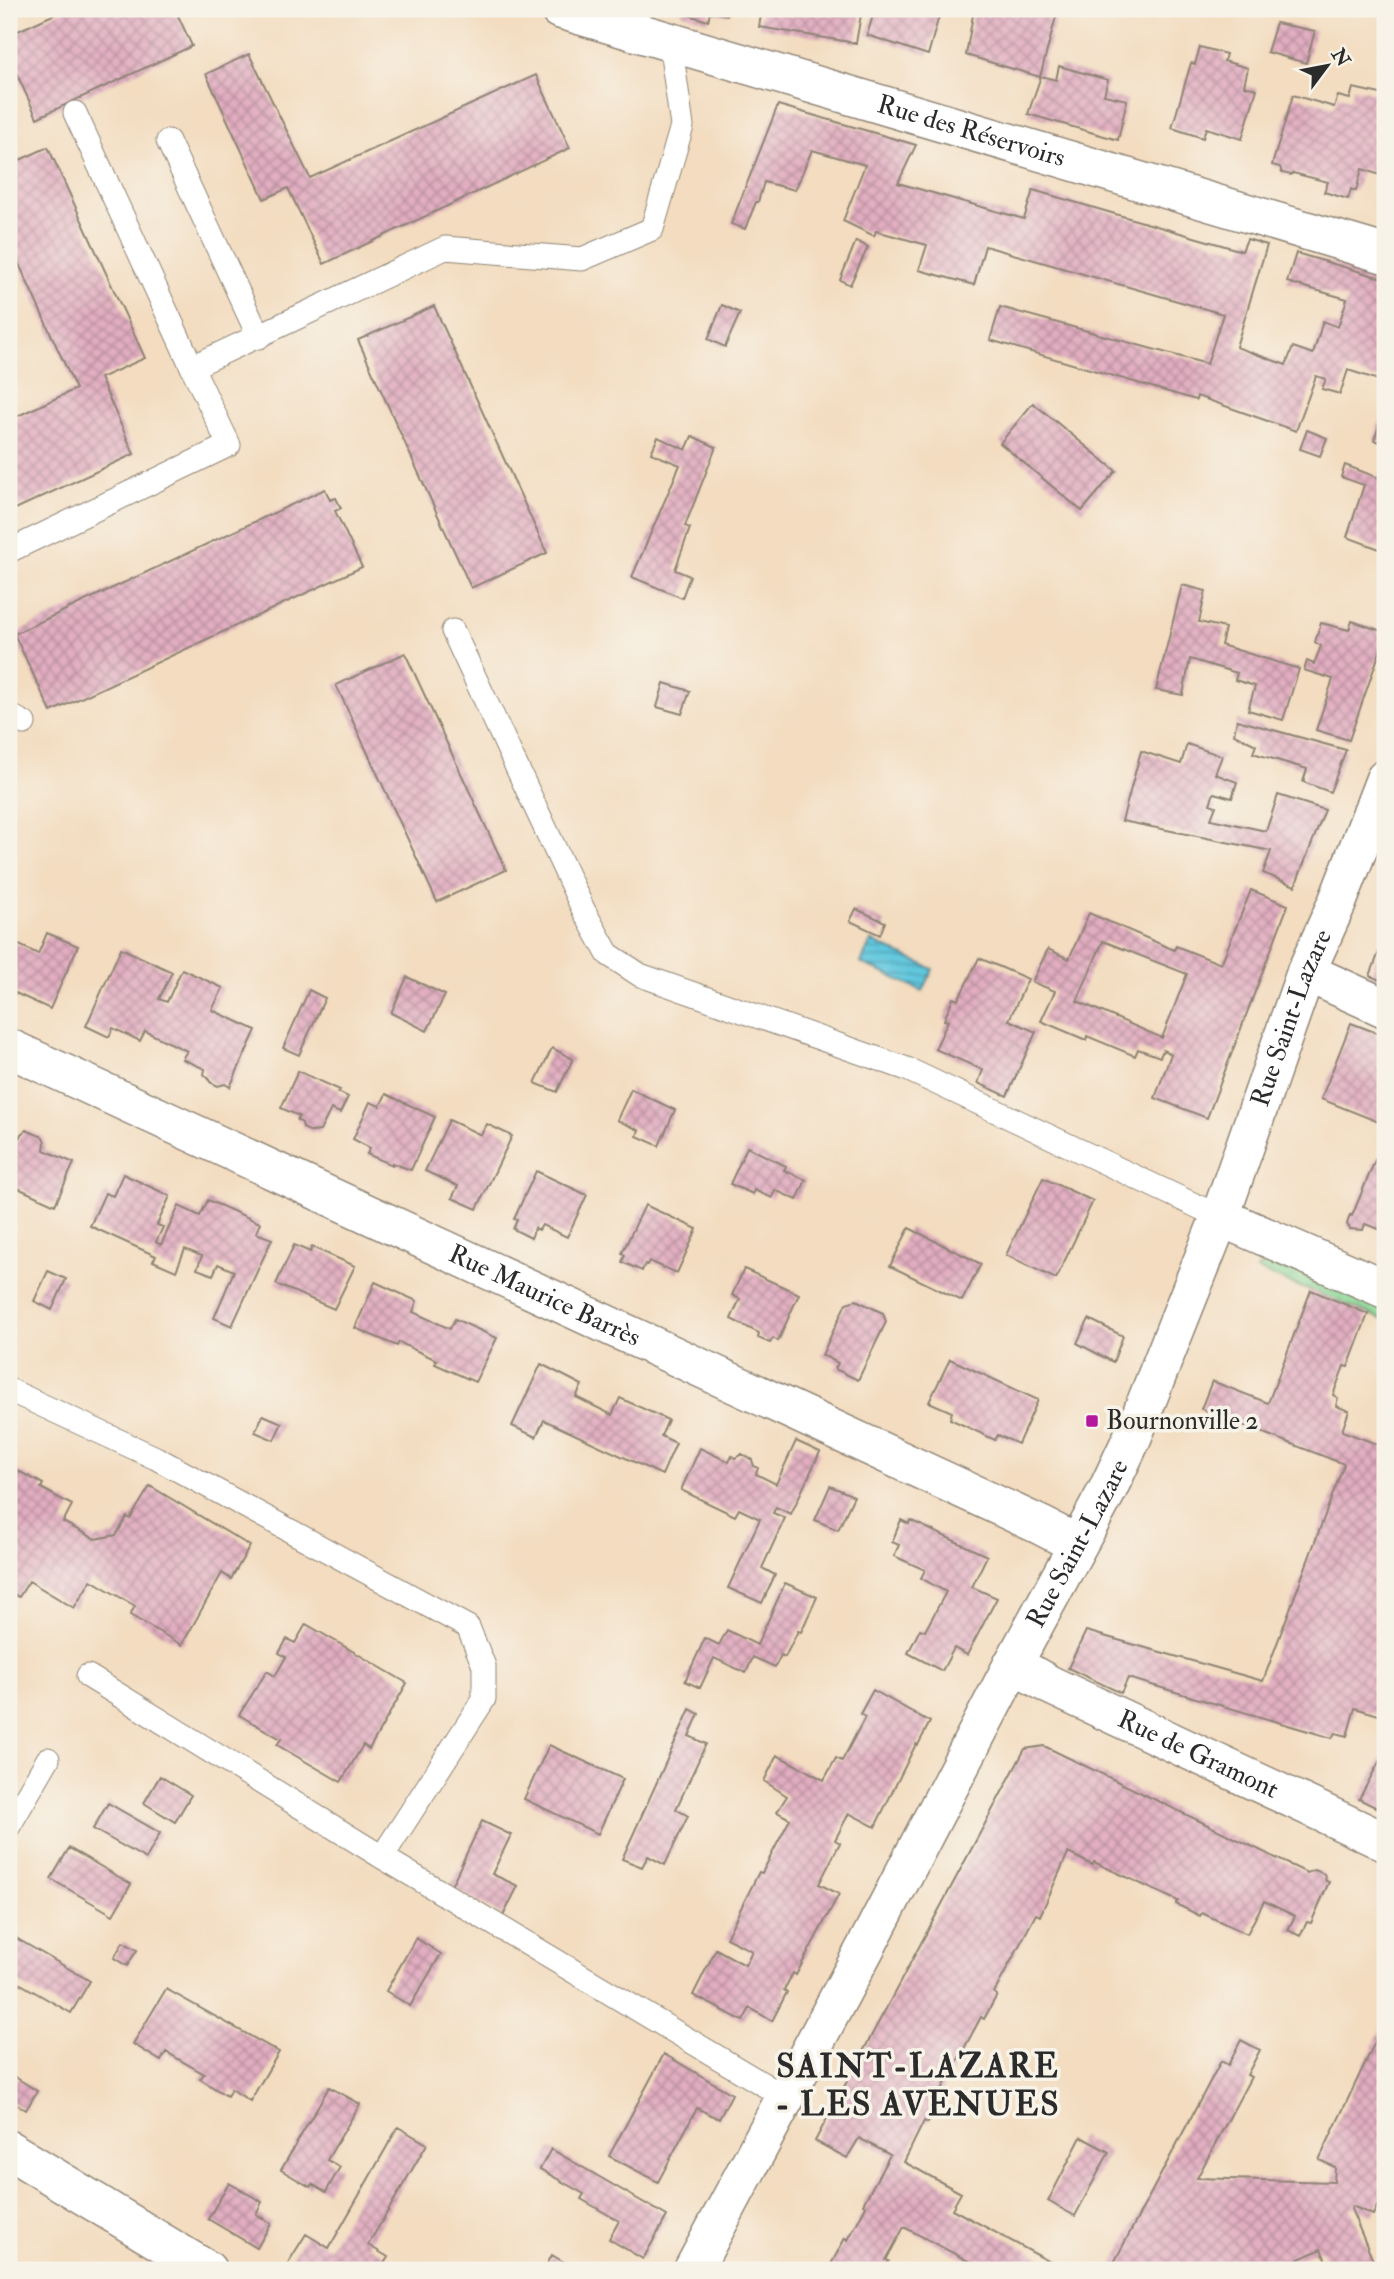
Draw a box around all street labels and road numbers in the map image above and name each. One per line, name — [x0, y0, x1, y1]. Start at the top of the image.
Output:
street label: Rue des Réservoirs — [874, 88, 1069, 174]
street label: Rue Saint-Lazare — [1244, 924, 1339, 1111]
street label: Rue Maurice Barrès — [444, 1238, 645, 1354]
street label: Rue Saint-Lazare — [1020, 1454, 1136, 1633]
street label: Rue de Gramont — [1112, 1703, 1284, 1806]

